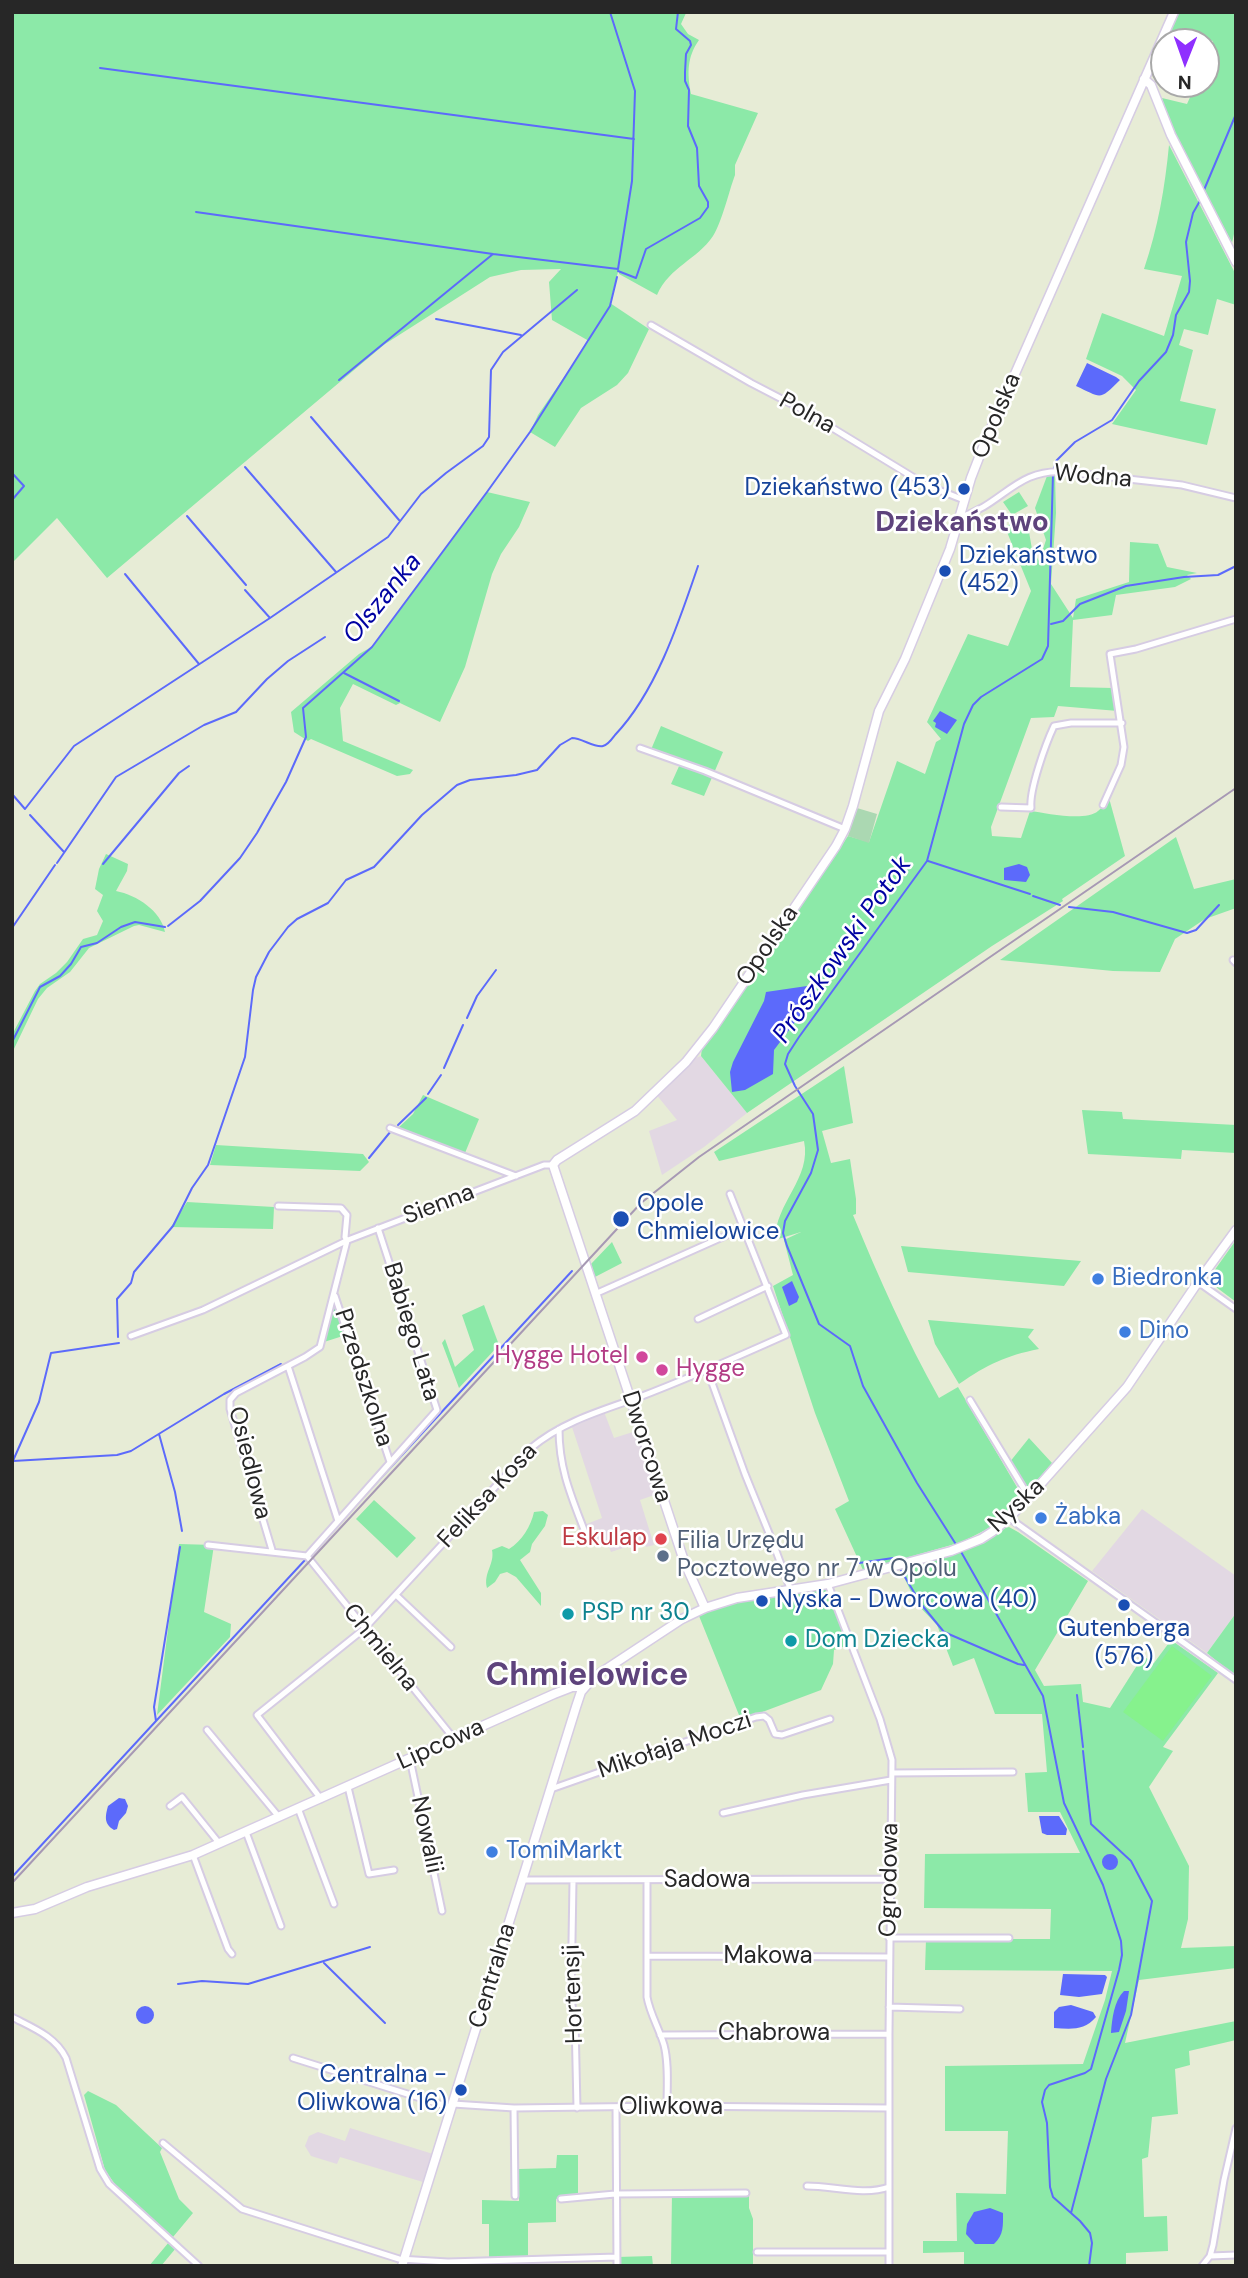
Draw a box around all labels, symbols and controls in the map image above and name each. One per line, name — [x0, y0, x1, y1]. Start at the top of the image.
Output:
north arrow — [1150, 28, 1220, 98]
text: N — [1178, 70, 1192, 95]
street label: Opolska — [966, 369, 1028, 463]
street label: Polna — [774, 387, 840, 441]
street label: Wodna — [1053, 459, 1133, 495]
place label: Dziekaństwo (453) — [745, 475, 950, 503]
marker: Dziekaństwo (453) — [956, 481, 972, 497]
district label: Dziekaństwo — [875, 507, 1049, 541]
place label: Dziekaństwo (452) — [959, 543, 1098, 599]
water label: Olszanka — [337, 547, 429, 651]
marker: Dziekaństwo (452) — [937, 563, 953, 579]
water label: Prószkowski Potok — [767, 851, 919, 1049]
street label: Opolska — [731, 901, 805, 991]
street label: Sienna — [399, 1178, 479, 1232]
place label: Opole Chmielowice — [637, 1191, 779, 1247]
marker: Opole Chmielowice — [611, 1209, 631, 1229]
street label: Babiego Lata — [376, 1259, 446, 1405]
place label: Biedronka — [1112, 1265, 1222, 1293]
marker: Biedronka — [1090, 1271, 1106, 1287]
street label: Przedszkolna — [327, 1305, 399, 1451]
place label: Dino — [1139, 1318, 1189, 1346]
marker: Dino — [1117, 1324, 1133, 1340]
place label: Hygge Hotel — [495, 1343, 628, 1371]
marker: Hygge Hotel — [634, 1349, 650, 1365]
place label: Hygge — [676, 1356, 745, 1384]
marker: Hygge — [654, 1362, 670, 1378]
street label: Dworcowa — [614, 1388, 678, 1506]
street label: Osiedlowa — [221, 1404, 277, 1522]
street label: Feliksa Kosa — [432, 1438, 544, 1554]
street label: Nyska — [983, 1473, 1051, 1539]
place label: Żabka — [1055, 1504, 1121, 1532]
marker: Żabka — [1033, 1510, 1049, 1526]
place label: Eskulap — [562, 1525, 647, 1553]
place label: Filia Urzędu Pocztowego nr 7 w Opolu — [677, 1528, 957, 1584]
marker: Eskulap — [653, 1531, 669, 1547]
marker: Filia Urzędu Pocztowego nr 7 w Opolu — [655, 1548, 671, 1564]
place label: Nyska - Dworcowa (40) — [776, 1587, 1037, 1615]
marker: Nyska - Dworcowa (40) — [754, 1593, 770, 1609]
marker: Gutenberga (576) — [1116, 1597, 1132, 1613]
street label: Chmielna — [336, 1599, 424, 1697]
place label: PSP nr 30 — [582, 1600, 690, 1628]
marker: PSP nr 30 — [560, 1606, 576, 1622]
place label: Gutenberga (576) — [1058, 1616, 1190, 1672]
place label: Dom Dziecka — [805, 1627, 949, 1655]
marker: Dom Dziecka — [783, 1633, 799, 1649]
district label: Chmielowice — [486, 1658, 688, 1696]
street label: Mikołaja Moczi — [594, 1706, 756, 1786]
street label: Lipcowa — [393, 1713, 489, 1777]
street label: Nowalii — [404, 1794, 448, 1876]
street label: Ogrodowa — [875, 1823, 905, 1937]
place label: TomiMarkt — [506, 1838, 622, 1866]
marker: TomiMarkt — [484, 1844, 500, 1860]
street label: Sadowa — [664, 1867, 750, 1895]
street label: Centralna — [463, 1920, 523, 2032]
street label: Makowa — [723, 1943, 813, 1971]
street label: Hortensji — [558, 1944, 590, 2044]
street label: Chabrowa — [718, 2020, 830, 2048]
place label: Centralna - Oliwkowa (16) — [297, 2062, 447, 2118]
marker: Centralna - Oliwkowa (16) — [453, 2082, 469, 2098]
street label: Oliwkowa — [619, 2094, 723, 2122]

